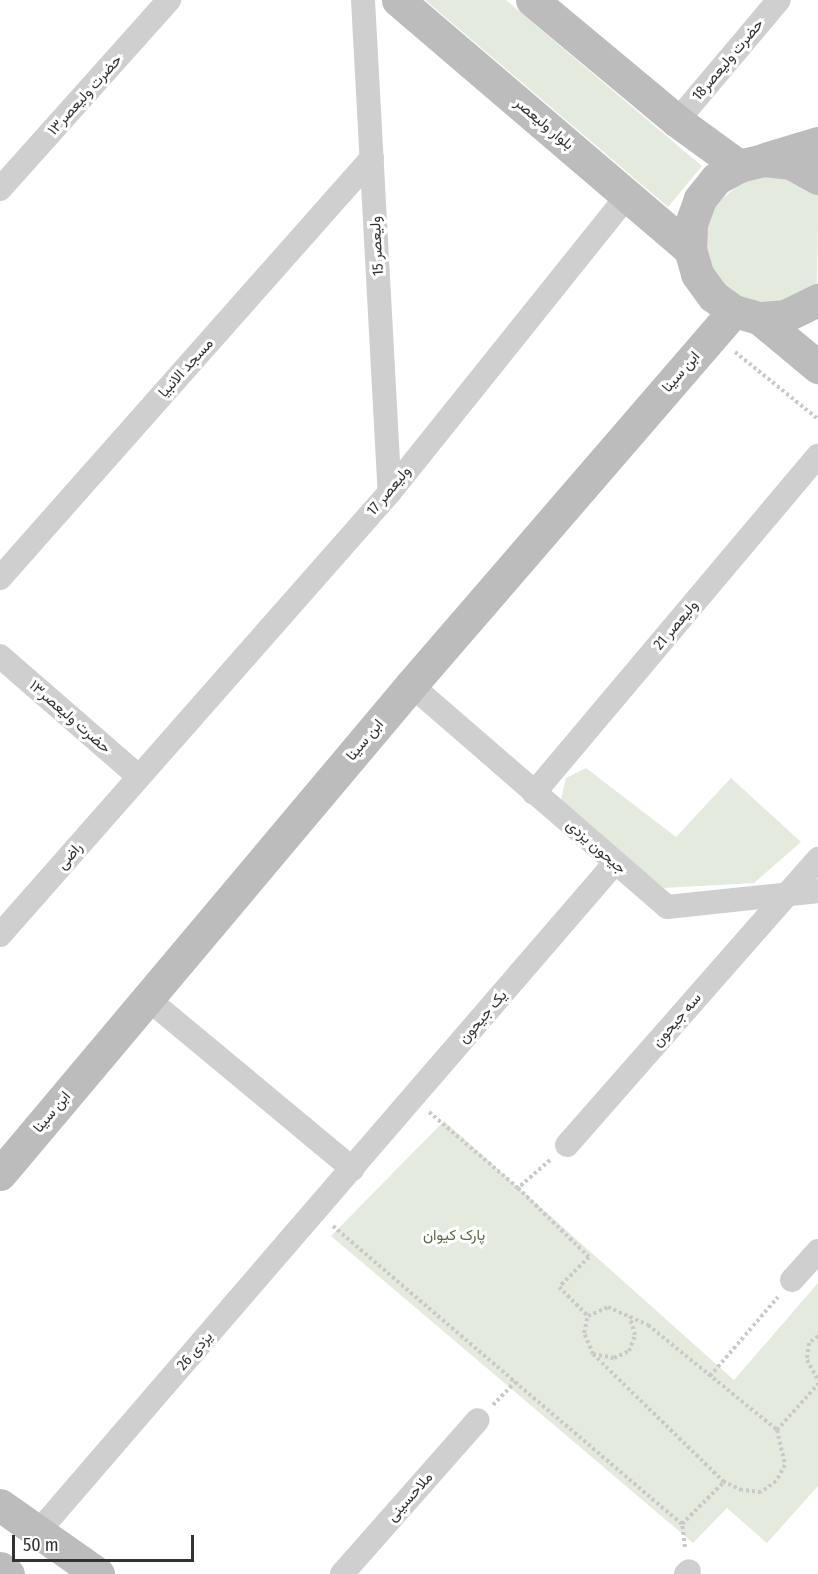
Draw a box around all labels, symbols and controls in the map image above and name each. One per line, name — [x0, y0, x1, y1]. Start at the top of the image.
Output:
street label: 18حضرت ولیعصر — [689, 15, 767, 105]
street label: حضرت ولیعصر۱۳ — [44, 51, 126, 139]
street label: بلوار ولیعصر — [511, 94, 577, 154]
street label: ولیعصر 15 — [366, 216, 388, 276]
street label: مسجد الانبیا — [155, 335, 217, 401]
street label: ابن سینا — [658, 348, 704, 396]
street label: ولیعصر 17 — [363, 463, 415, 519]
street label: ولیعصر 21 — [650, 596, 702, 654]
street label: حضرت ولیعصر۱۳ — [26, 677, 114, 757]
street label: ابن سینا — [343, 716, 387, 764]
street label: جیحون یزدی — [562, 816, 630, 878]
street label: راضی — [53, 839, 87, 873]
street label: یک جیحون — [455, 987, 511, 1047]
street label: سه جیحون — [649, 989, 705, 1051]
street label: ابن سینا — [30, 1088, 74, 1136]
park label: پارک کیوان — [423, 1227, 485, 1245]
street label: یزدی 26 — [173, 1328, 217, 1374]
street label: ملاحسینی — [383, 1469, 437, 1525]
scale bar — [15, 1523, 196, 1561]
text: 50 m — [23, 1534, 59, 1556]

